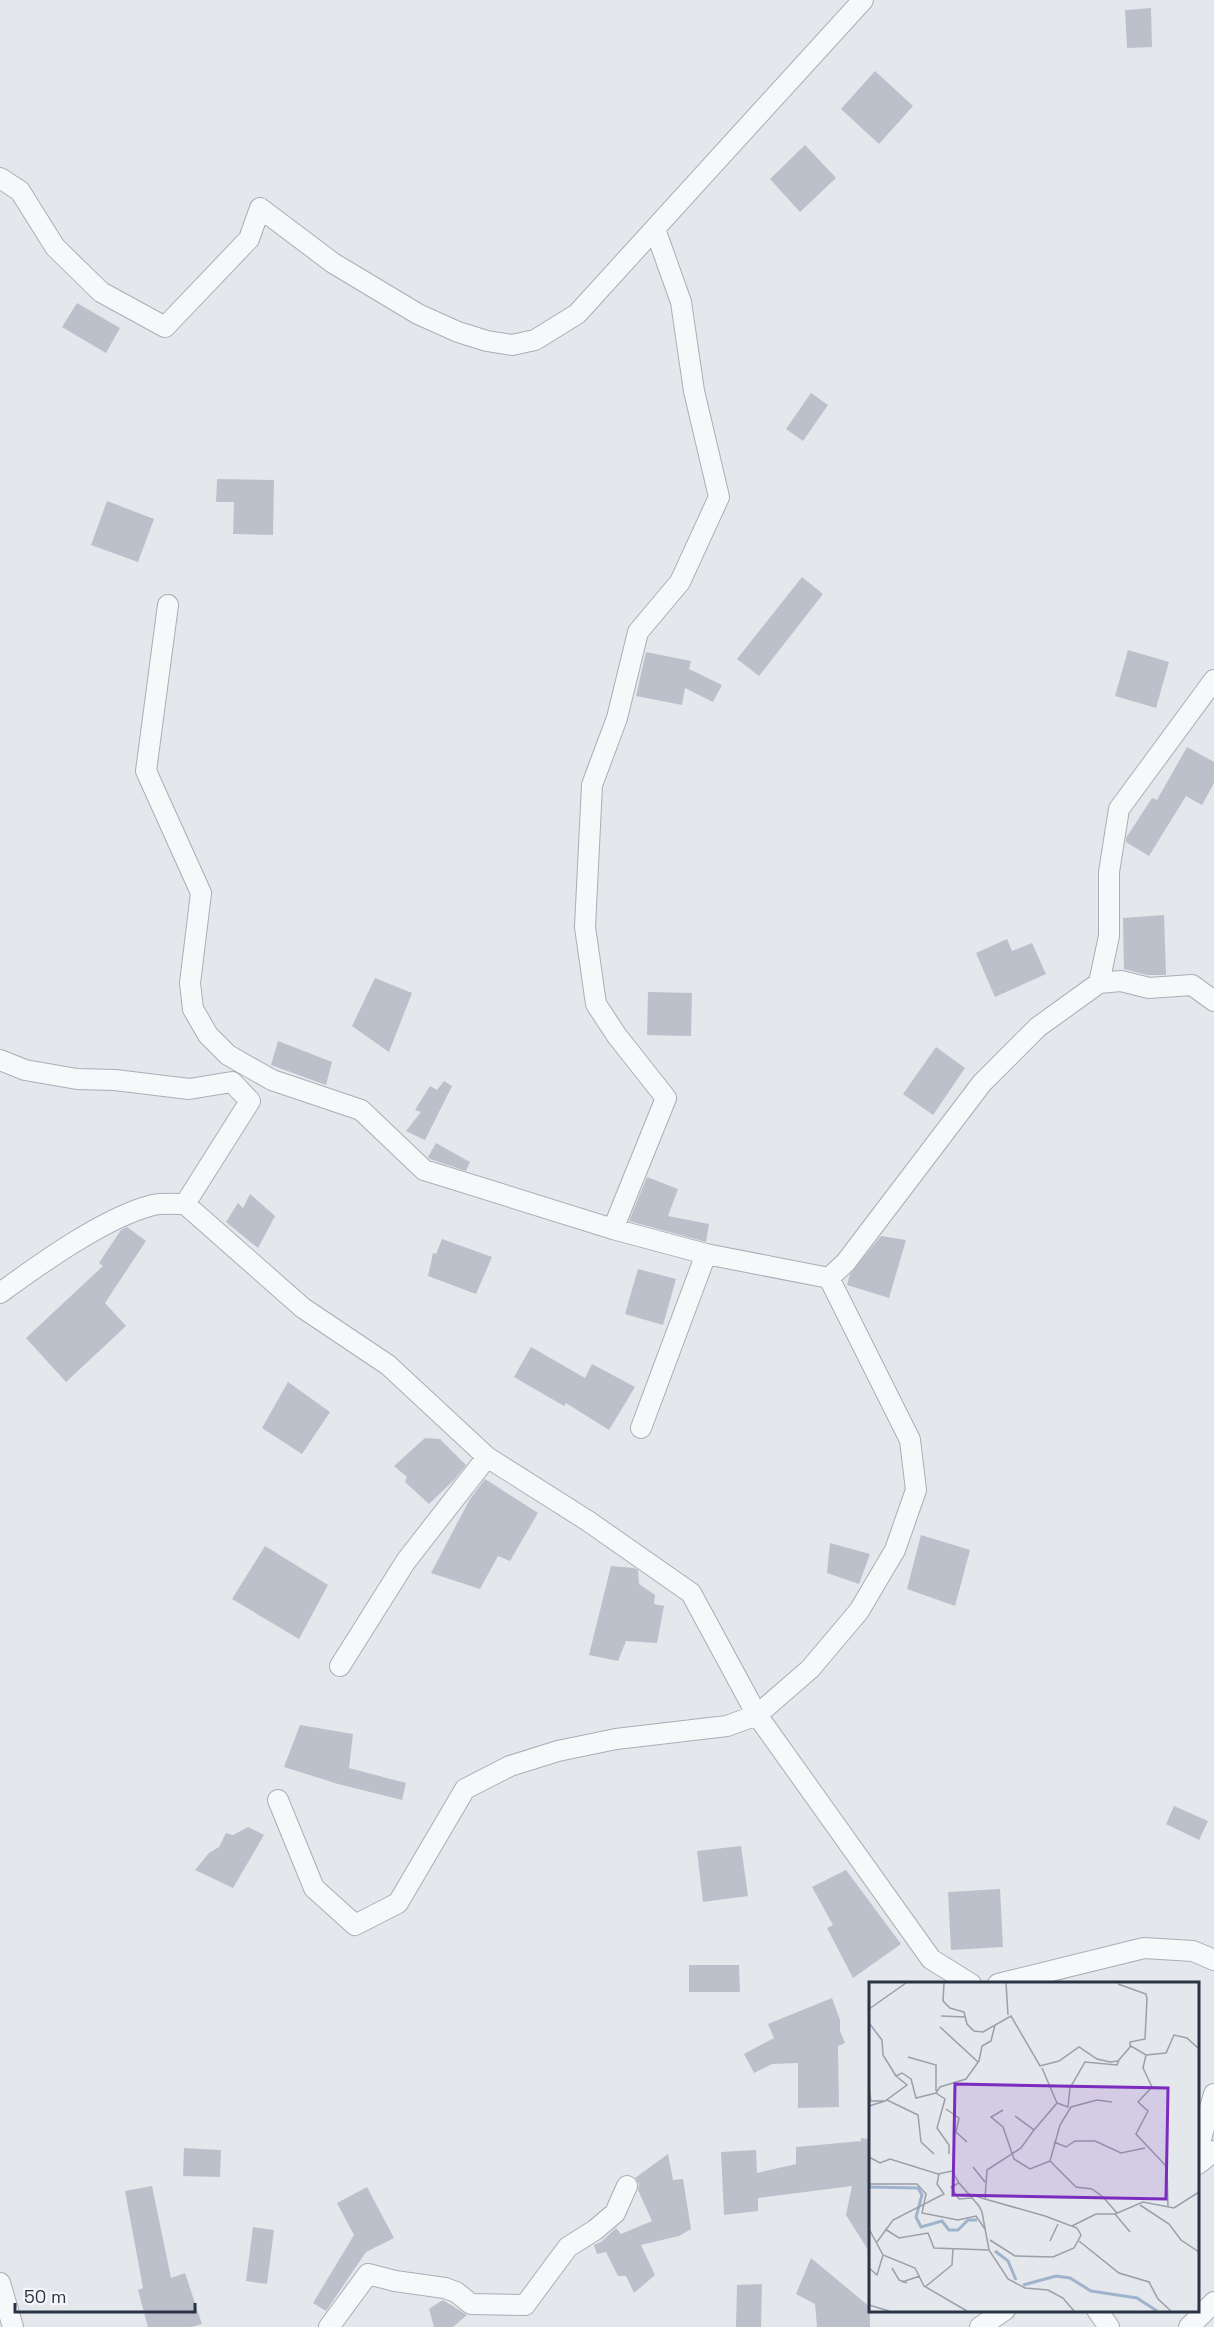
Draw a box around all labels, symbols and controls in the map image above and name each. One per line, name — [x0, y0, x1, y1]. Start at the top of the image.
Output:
inset map — [869, 1982, 1199, 2312]
scale bar — [15, 2276, 195, 2314]
text: 50 m — [24, 2285, 66, 2308]

